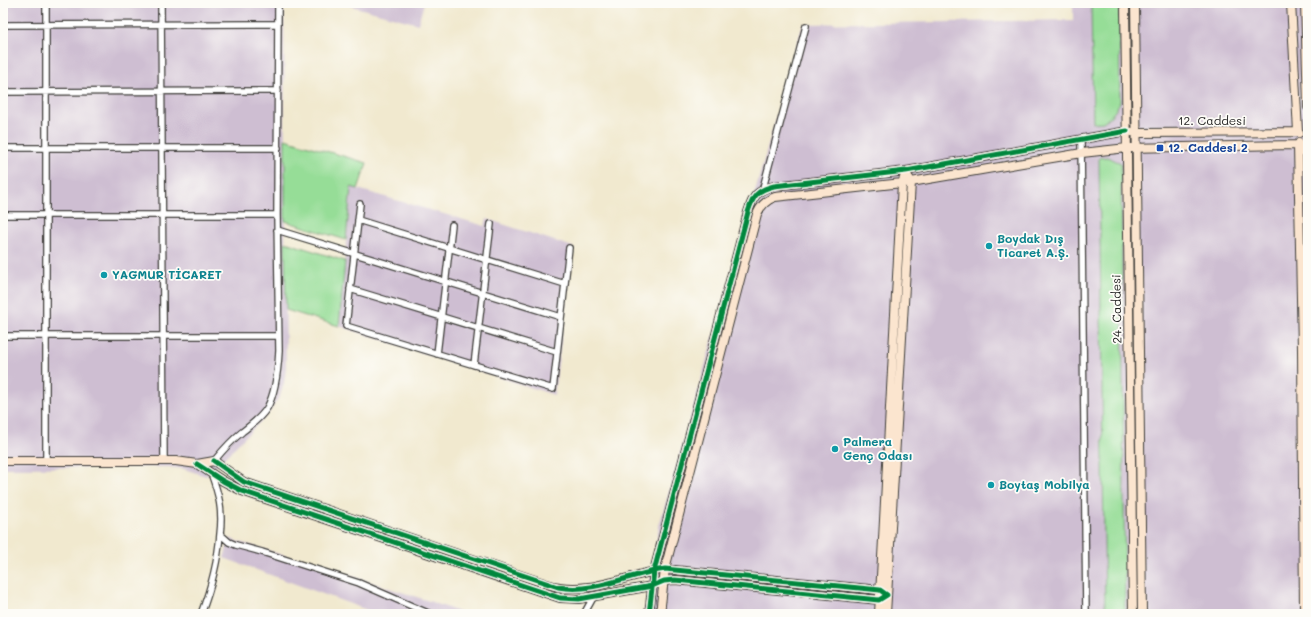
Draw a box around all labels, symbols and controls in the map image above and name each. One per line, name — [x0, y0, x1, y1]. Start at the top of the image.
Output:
street label: 12. Caddesi — [1178, 112, 1246, 128]
place label: 12. Caddesi 2 — [1168, 139, 1248, 155]
marker: 12. Caddesi 2 — [1155, 143, 1165, 153]
place label: Boydak Dış Ticaret A.Ş. — [997, 230, 1069, 260]
marker: Boydak Dış Ticaret A.Ş. — [984, 241, 994, 251]
place label: YAGMUR TİCARET — [112, 266, 222, 282]
marker: YAGMUR TİCARET — [99, 270, 109, 280]
street label: 24. Caddesi — [1107, 274, 1125, 344]
place label: Palmera Genç Odası — [843, 433, 913, 463]
marker: Palmera Genç Odası — [830, 444, 840, 454]
place label: Boytaş Mobilya — [999, 476, 1090, 493]
marker: Boytaş Mobilya — [986, 480, 996, 490]

